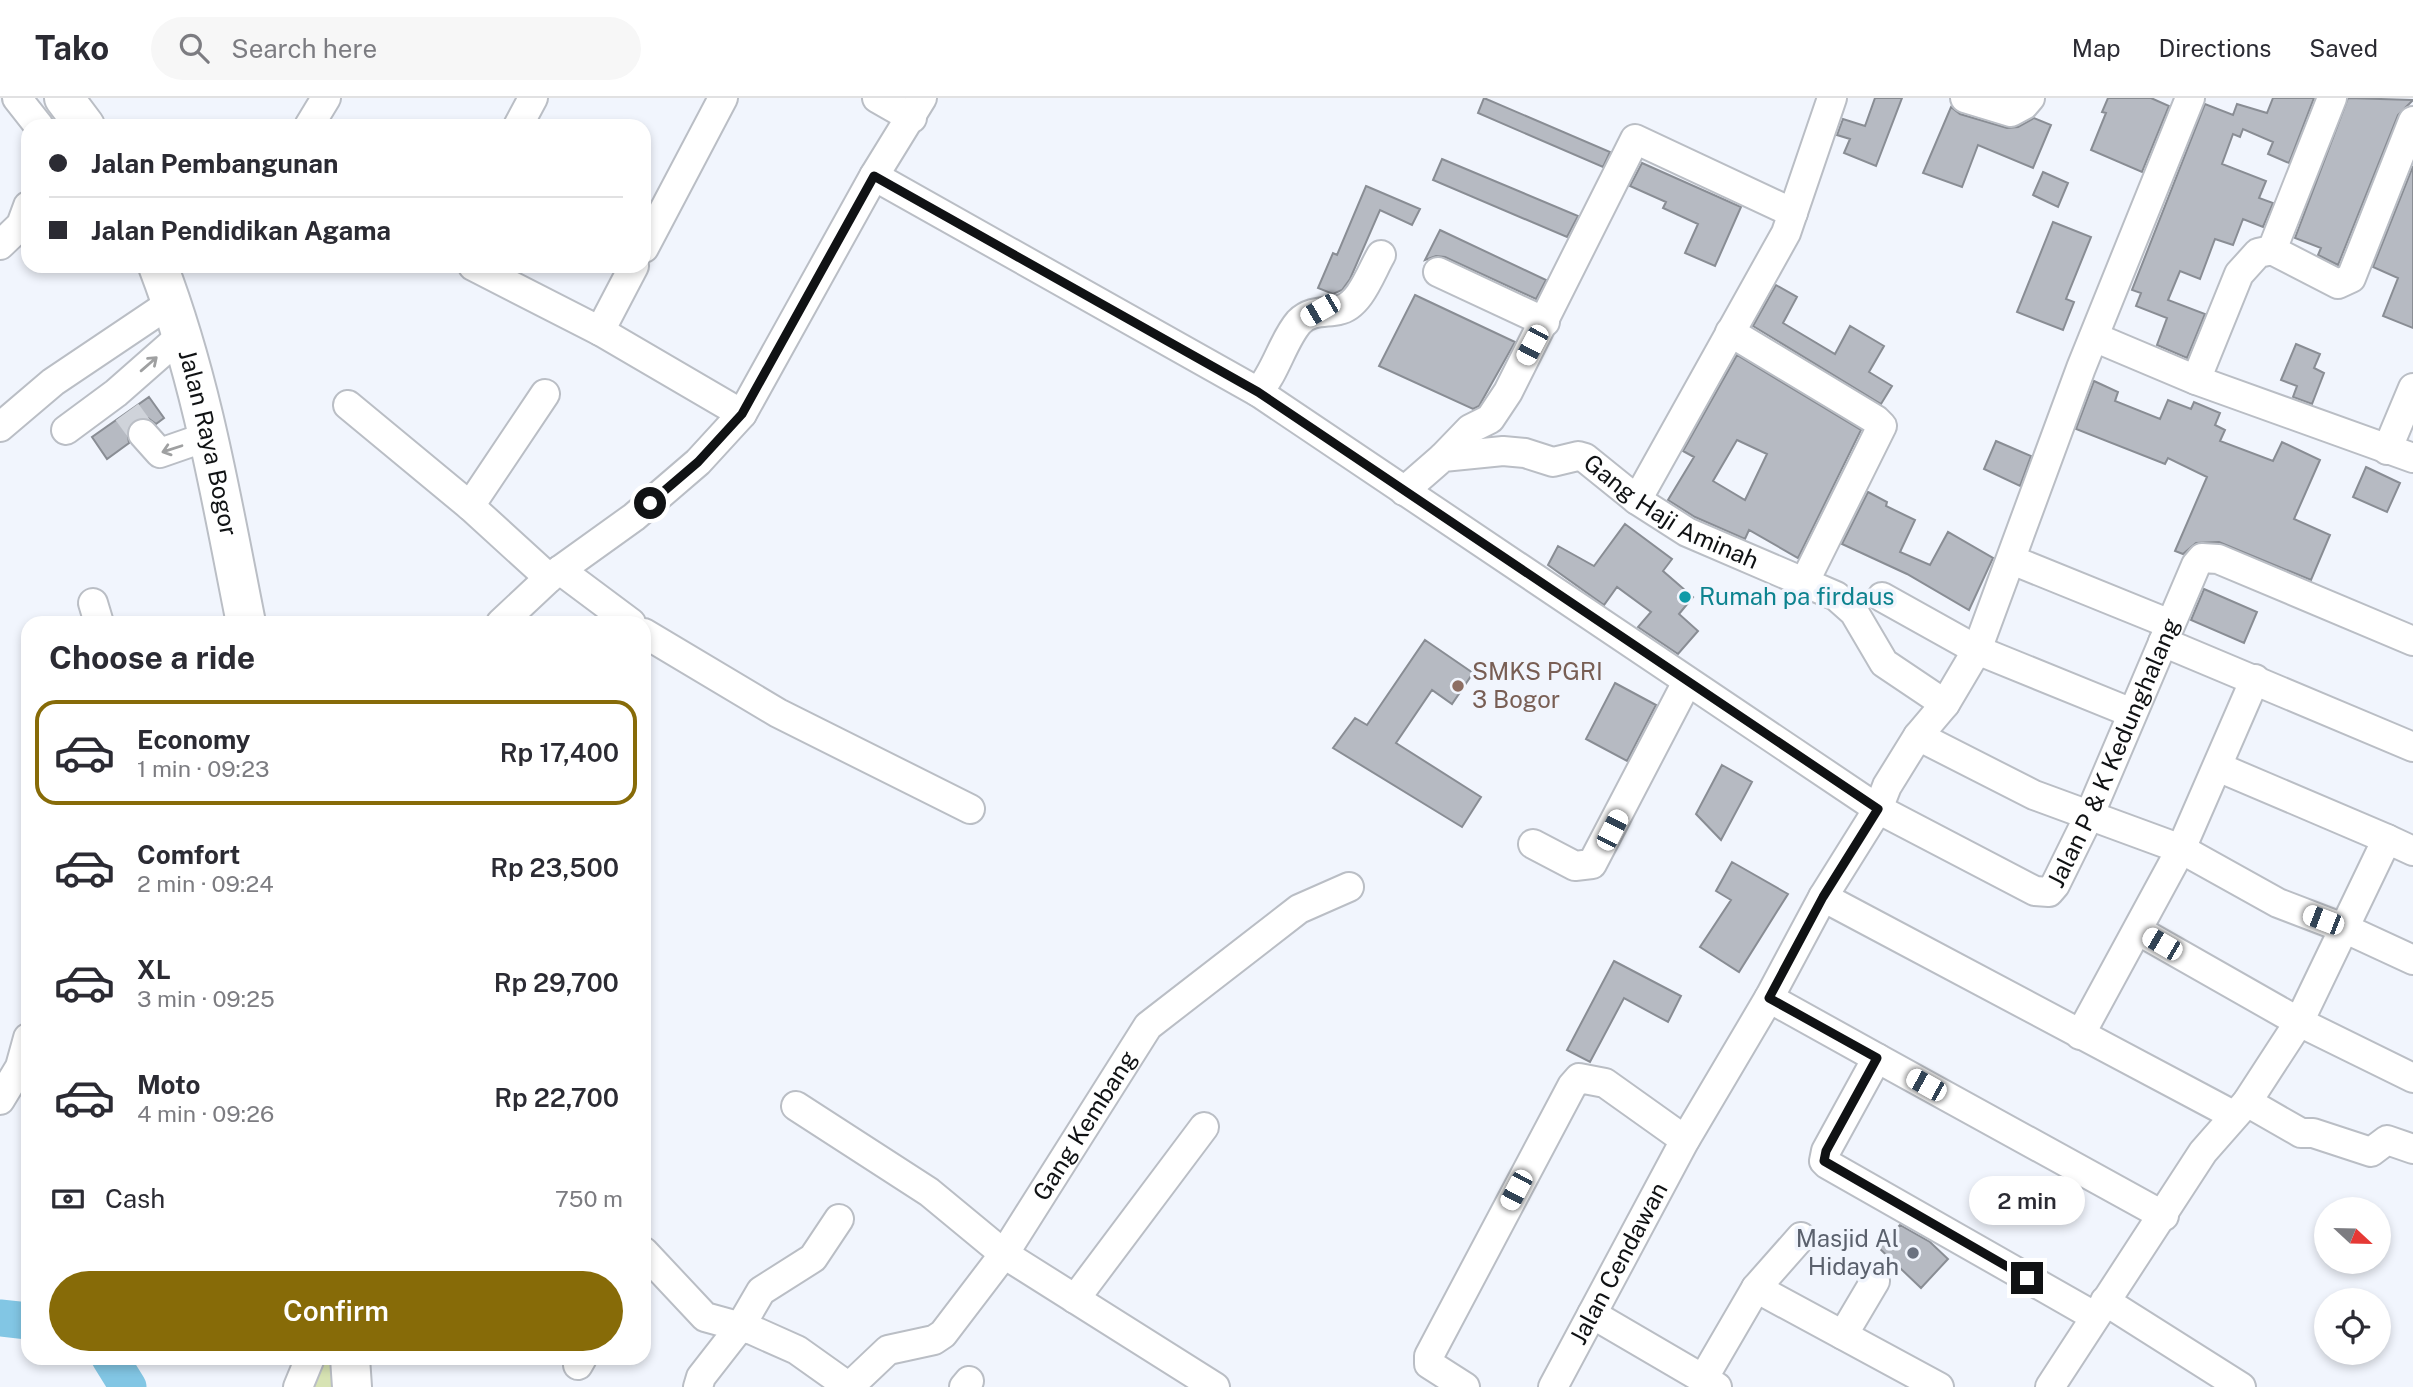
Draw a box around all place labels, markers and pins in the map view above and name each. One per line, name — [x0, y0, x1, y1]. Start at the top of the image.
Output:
place label: Rumah pa firdaus — [1699, 582, 1894, 610]
marker: Rumah pa firdaus — [1677, 589, 1693, 605]
place label: SMKS PGRI 3 Bogor — [1472, 657, 1603, 713]
marker: SMKS PGRI 3 Bogor — [1450, 678, 1466, 694]
place label: Masjid Al Hidayah — [1796, 1224, 1899, 1280]
marker: Masjid Al Hidayah — [1905, 1245, 1921, 1261]

